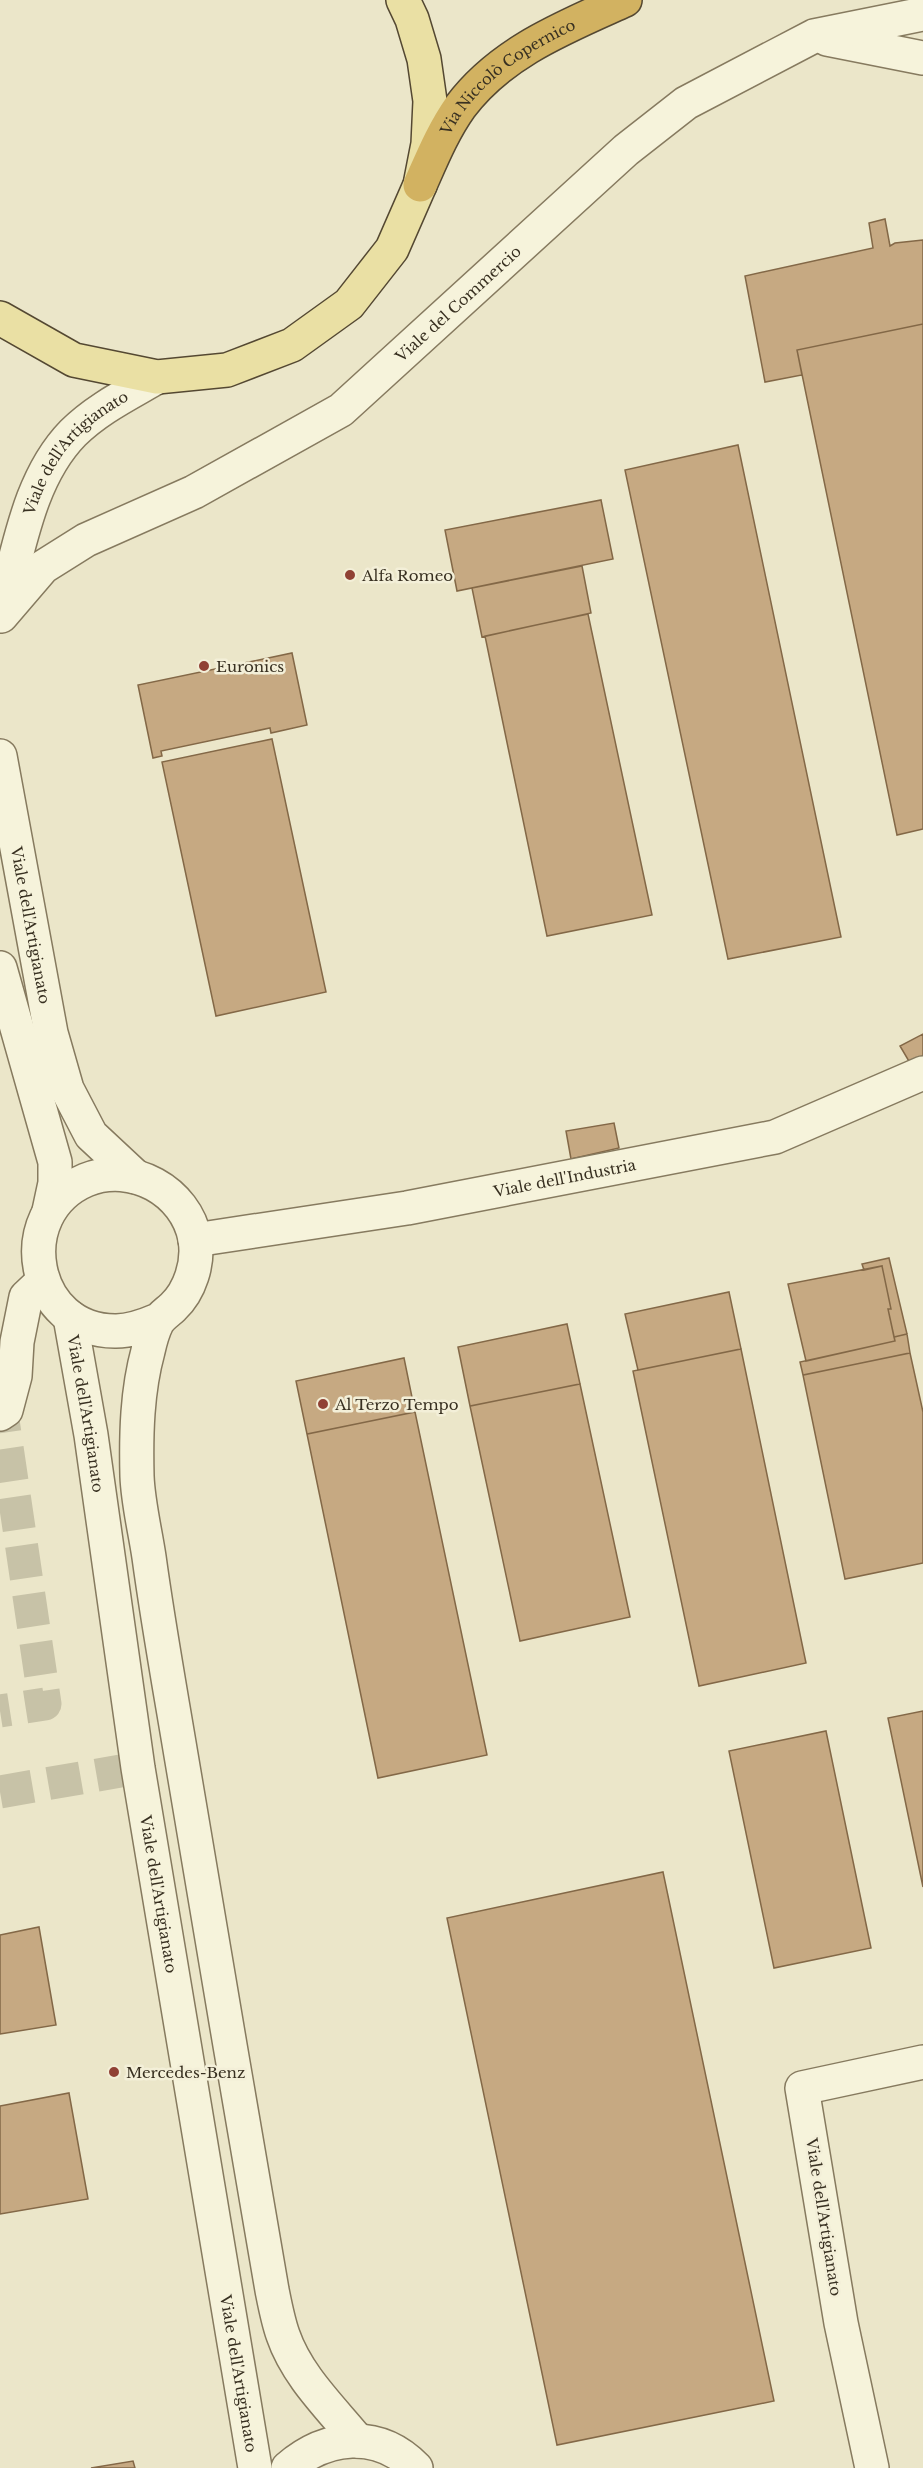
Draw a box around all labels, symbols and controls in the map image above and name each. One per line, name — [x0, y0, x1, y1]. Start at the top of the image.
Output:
street label: Via Niccolò Copernico — [435, 14, 578, 139]
street label: Viale del Commercio — [390, 241, 525, 366]
street label: Viale dell'Artigianato — [18, 386, 131, 518]
place label: Alfa Romeo — [361, 566, 453, 585]
marker: Alfa Romeo — [343, 568, 357, 582]
place label: Euronics — [216, 657, 284, 676]
marker: Euronics — [197, 659, 211, 673]
street label: Viale dell'Artigianato — [7, 844, 55, 1006]
street label: Viale dell'Industria — [491, 1154, 638, 1201]
street label: Viale dell'Artigianato — [64, 1332, 109, 1494]
place label: Al Terzo Tempo — [334, 1395, 459, 1414]
marker: Al Terzo Tempo — [316, 1397, 330, 1411]
street label: Viale dell'Artigianato — [136, 1813, 182, 1975]
place label: Mercedes-Benz — [126, 2063, 245, 2082]
marker: Mercedes-Benz — [107, 2065, 121, 2079]
street label: Viale dell'Artigianato — [802, 2136, 846, 2297]
street label: Viale dell'Artigianato — [216, 2292, 262, 2454]

